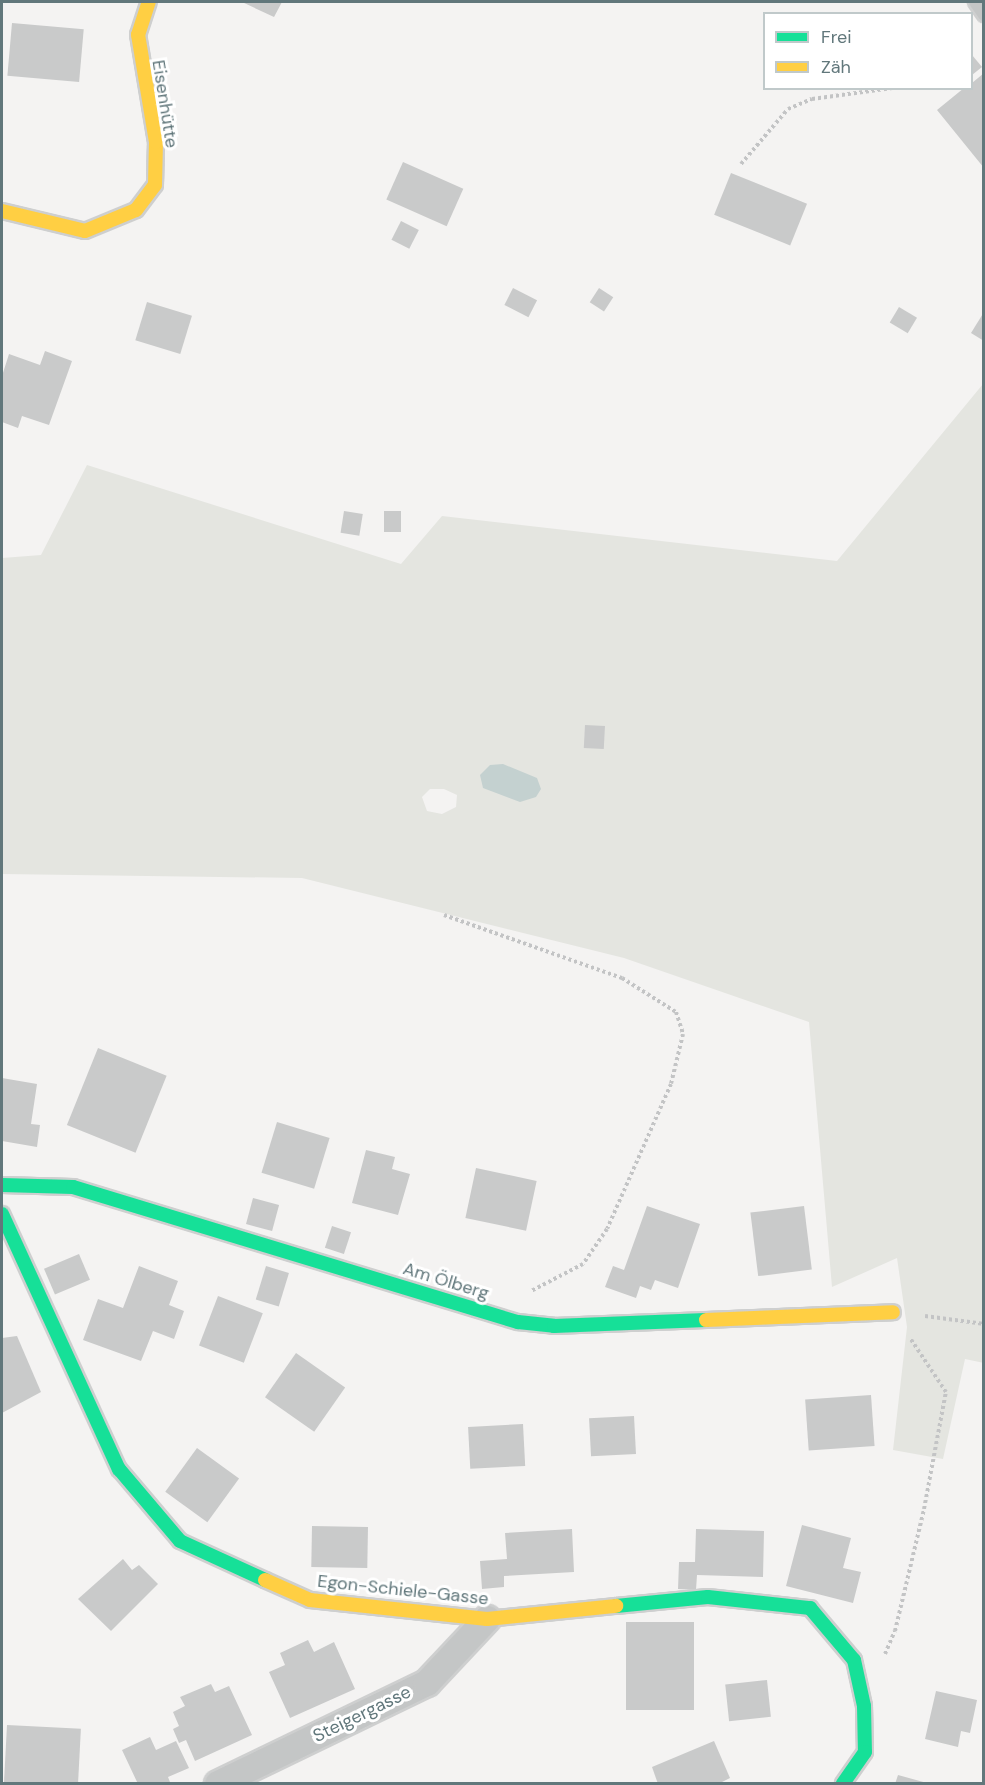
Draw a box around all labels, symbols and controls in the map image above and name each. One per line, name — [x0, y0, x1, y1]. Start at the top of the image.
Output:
legend — [763, 12, 973, 90]
text: Frei — [821, 25, 852, 49]
text: Zäh — [821, 55, 851, 79]
street label: Eisenhütte — [147, 58, 183, 150]
street label: Am Ölberg — [400, 1258, 492, 1304]
street label: Egon-Schiele-Gasse — [316, 1570, 490, 1610]
street label: Steigergasse — [310, 1681, 414, 1747]

